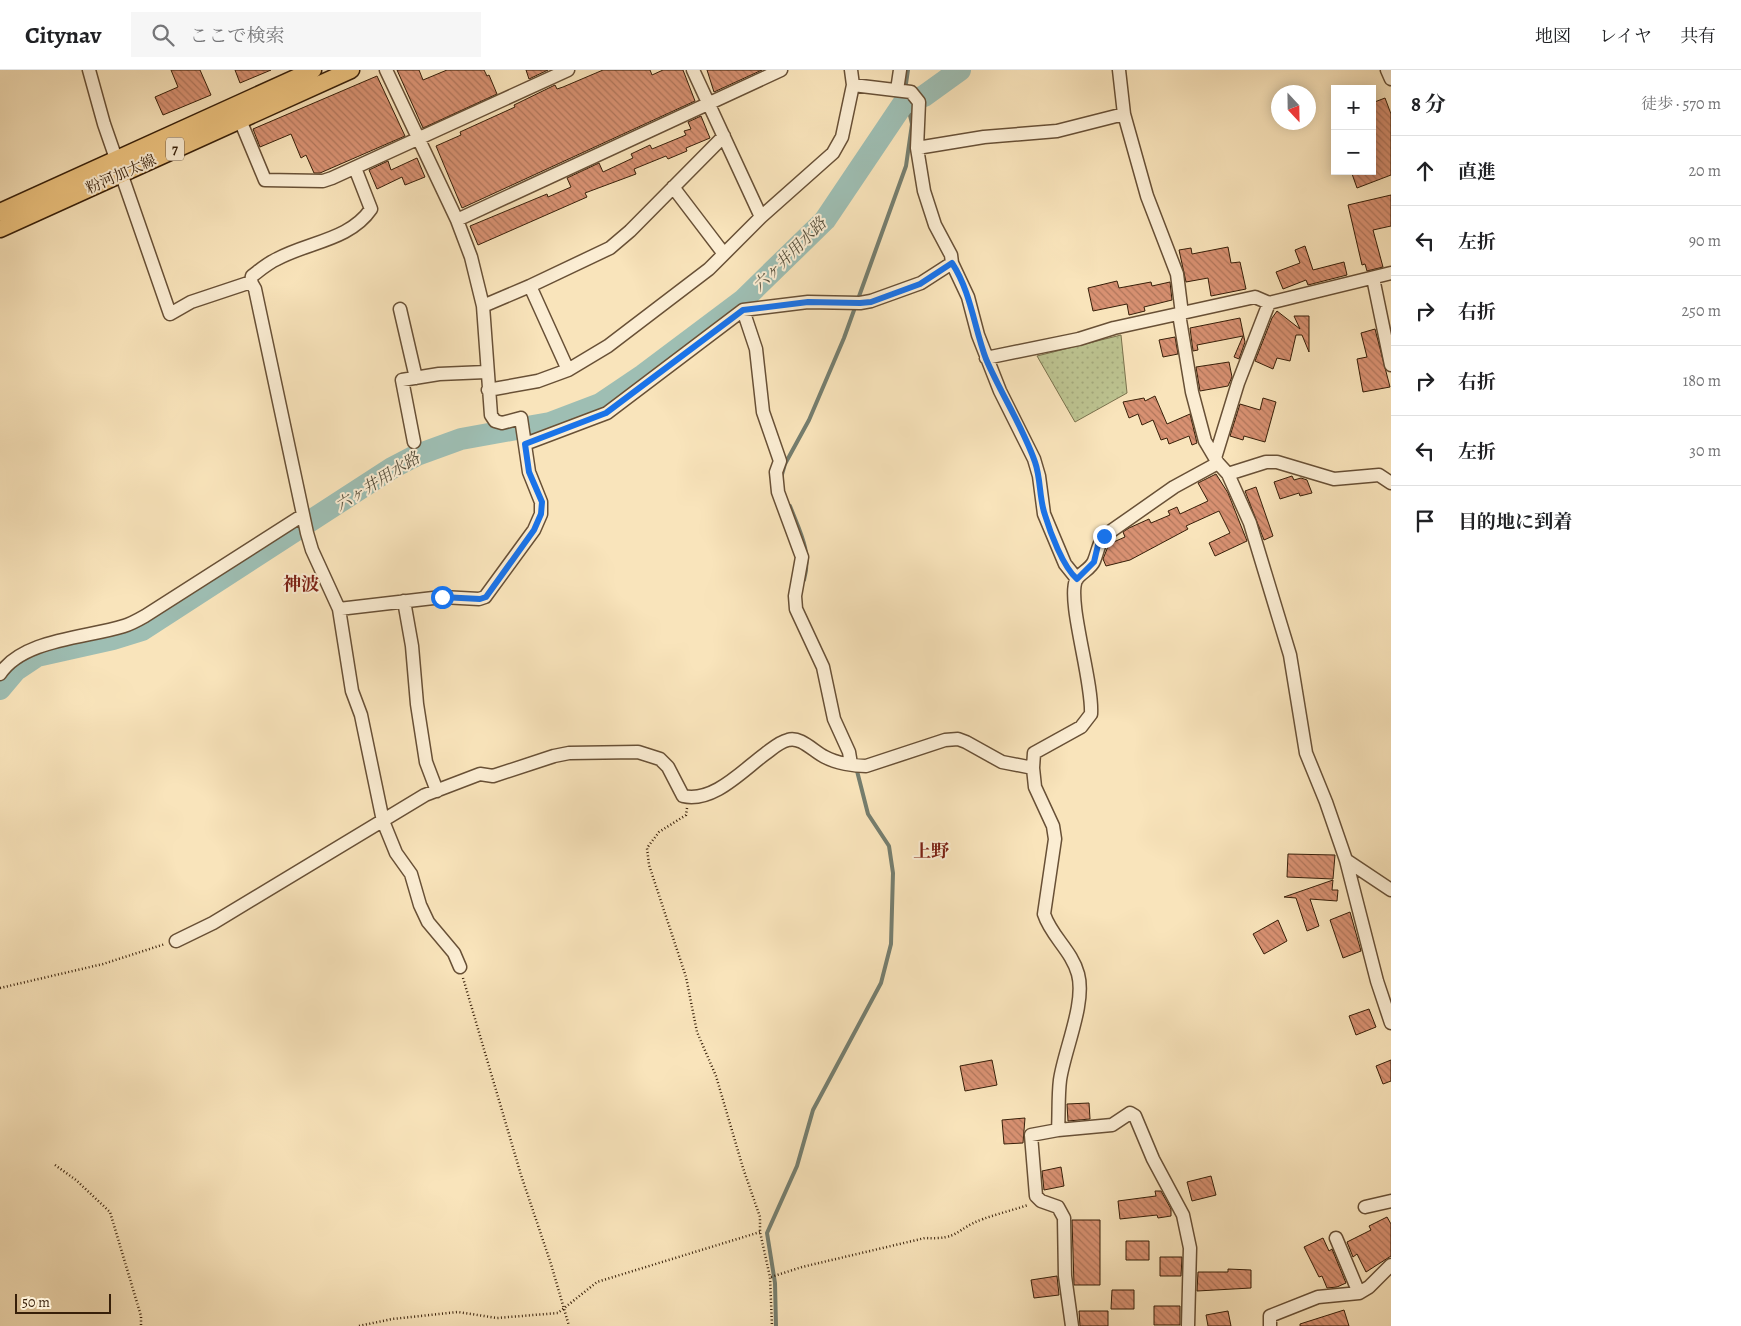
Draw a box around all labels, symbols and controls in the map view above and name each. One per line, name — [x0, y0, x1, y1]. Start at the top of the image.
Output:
search box — [131, 12, 481, 57]
text: Citynav — [25, 19, 101, 51]
icon: search — [149, 21, 177, 49]
text: ここで検索 — [189, 23, 284, 49]
text: 地図 — [1535, 24, 1571, 48]
text: レイヤ — [1599, 24, 1652, 48]
text: 共有 — [1680, 24, 1716, 48]
north arrow — [1271, 85, 1316, 130]
map controls — [1331, 85, 1376, 175]
button: + — [1331, 85, 1376, 130]
text: 8 分 — [1411, 90, 1446, 118]
text: 徒歩 · 570 m — [1641, 93, 1721, 115]
button: − — [1331, 130, 1376, 175]
road number: 7 — [166, 138, 184, 160]
street label: 粉河加太線 — [83, 150, 159, 198]
icon: ahead — [1411, 157, 1439, 185]
text: 直進 — [1458, 159, 1496, 185]
text: 20 m — [1688, 160, 1721, 182]
water label: 六ヶ井用水路 — [748, 212, 832, 296]
icon: left — [1411, 227, 1439, 255]
text: 左折 — [1458, 229, 1496, 255]
text: 90 m — [1689, 230, 1721, 252]
icon: right — [1411, 297, 1439, 325]
text: 右折 — [1458, 299, 1496, 325]
text: 250 m — [1682, 300, 1721, 322]
icon: right — [1411, 367, 1439, 395]
text: 右折 — [1458, 369, 1496, 395]
text: 180 m — [1683, 370, 1721, 392]
icon: left — [1411, 437, 1439, 465]
text: 左折 — [1458, 439, 1496, 465]
text: 30 m — [1689, 440, 1721, 462]
water label: 六ヶ井用水路 — [331, 447, 425, 517]
icon: arrive — [1411, 507, 1439, 535]
text: 目的地に到着 — [1458, 509, 1572, 535]
route end — [1093, 525, 1116, 548]
district label: 神波 — [283, 572, 319, 596]
route start — [431, 586, 454, 609]
district label: 上野 — [913, 839, 950, 863]
scale bar — [15, 1291, 111, 1314]
text: 50 m — [22, 1293, 50, 1312]

